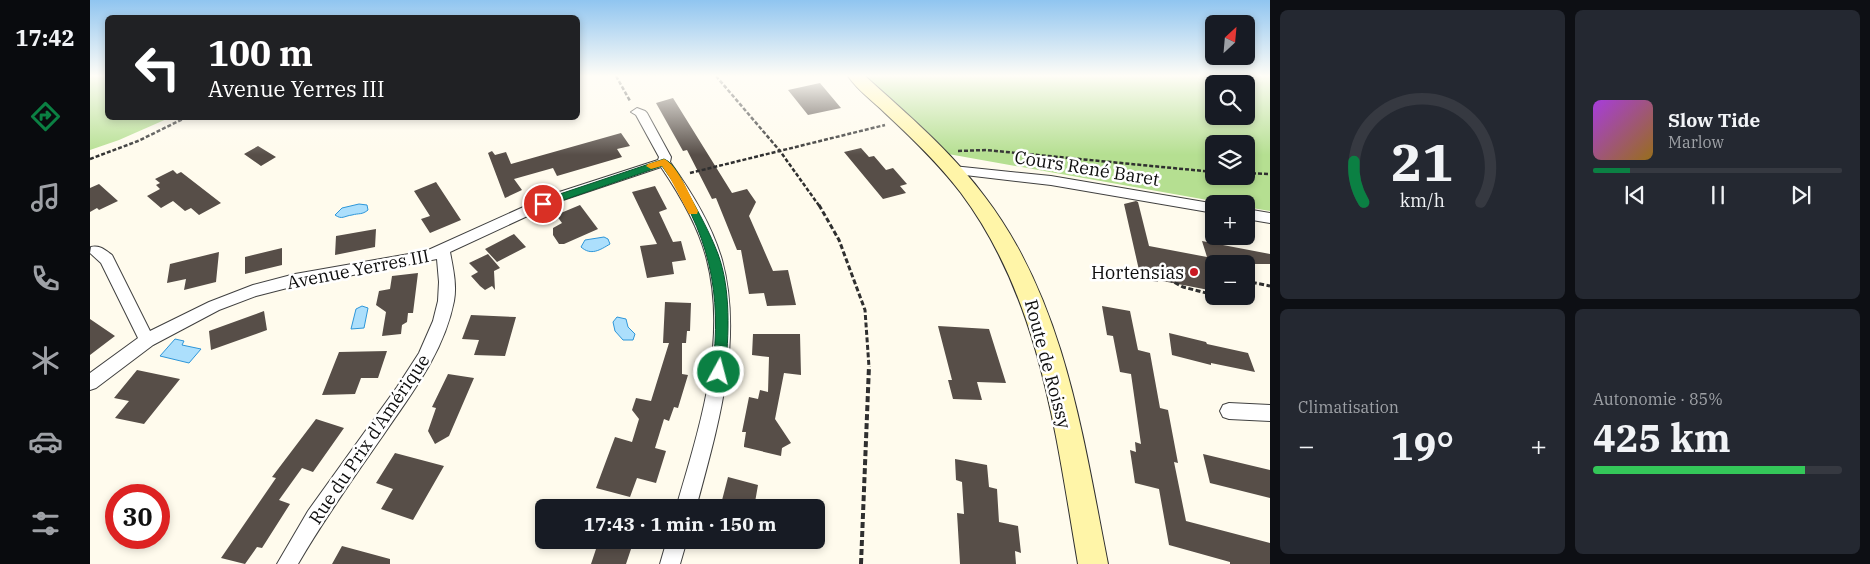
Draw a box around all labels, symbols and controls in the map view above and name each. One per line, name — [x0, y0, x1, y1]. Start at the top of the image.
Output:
north arrow — [1205, 15, 1255, 65]
map controls — [1205, 15, 1255, 305]
text: 17:42 — [15, 23, 75, 52]
text: 100 m — [208, 30, 313, 76]
icon: left — [125, 35, 190, 100]
text: Avenue Yerres III — [208, 74, 385, 103]
button: search — [1205, 75, 1255, 125]
icon: directions — [28, 99, 63, 134]
text: Slow Tide — [1668, 108, 1760, 132]
text: 21 — [1391, 128, 1454, 195]
text: Marlow — [1668, 132, 1724, 152]
button: layers — [1205, 135, 1255, 185]
street label: Cours René Baret — [1013, 145, 1161, 191]
icon: music — [28, 180, 63, 215]
icon: previous — [1621, 181, 1649, 209]
icon: pause — [1704, 181, 1732, 209]
icon: next — [1787, 181, 1815, 209]
pin — [522, 183, 564, 225]
text: km/h — [1400, 189, 1445, 212]
icon: arrive — [529, 190, 557, 218]
button: + — [1205, 195, 1255, 245]
street label: Avenue Yerres III — [285, 244, 431, 294]
button: − — [1205, 255, 1255, 305]
icon: phone — [28, 261, 63, 296]
place label: Hortensias — [1091, 261, 1184, 284]
marker: Hortensias — [1188, 266, 1200, 278]
street label: Route de Roissy — [1020, 297, 1076, 431]
icon: climate — [28, 343, 63, 378]
position arrow — [692, 345, 744, 397]
street label: Rue du Prix d'Amérique — [303, 350, 435, 528]
text: Autonomie · 85% — [1593, 389, 1723, 409]
text: Climatisation — [1298, 397, 1399, 417]
text: 425 km — [1593, 413, 1731, 462]
text: 19° — [1391, 421, 1454, 470]
icon: car — [28, 424, 63, 459]
text: − — [1298, 427, 1315, 464]
text: + — [1530, 427, 1547, 464]
speed limit sign: 30 — [105, 484, 170, 549]
icon: filters — [28, 506, 63, 541]
text: 17:43 · 1 min · 150 m — [584, 512, 776, 536]

